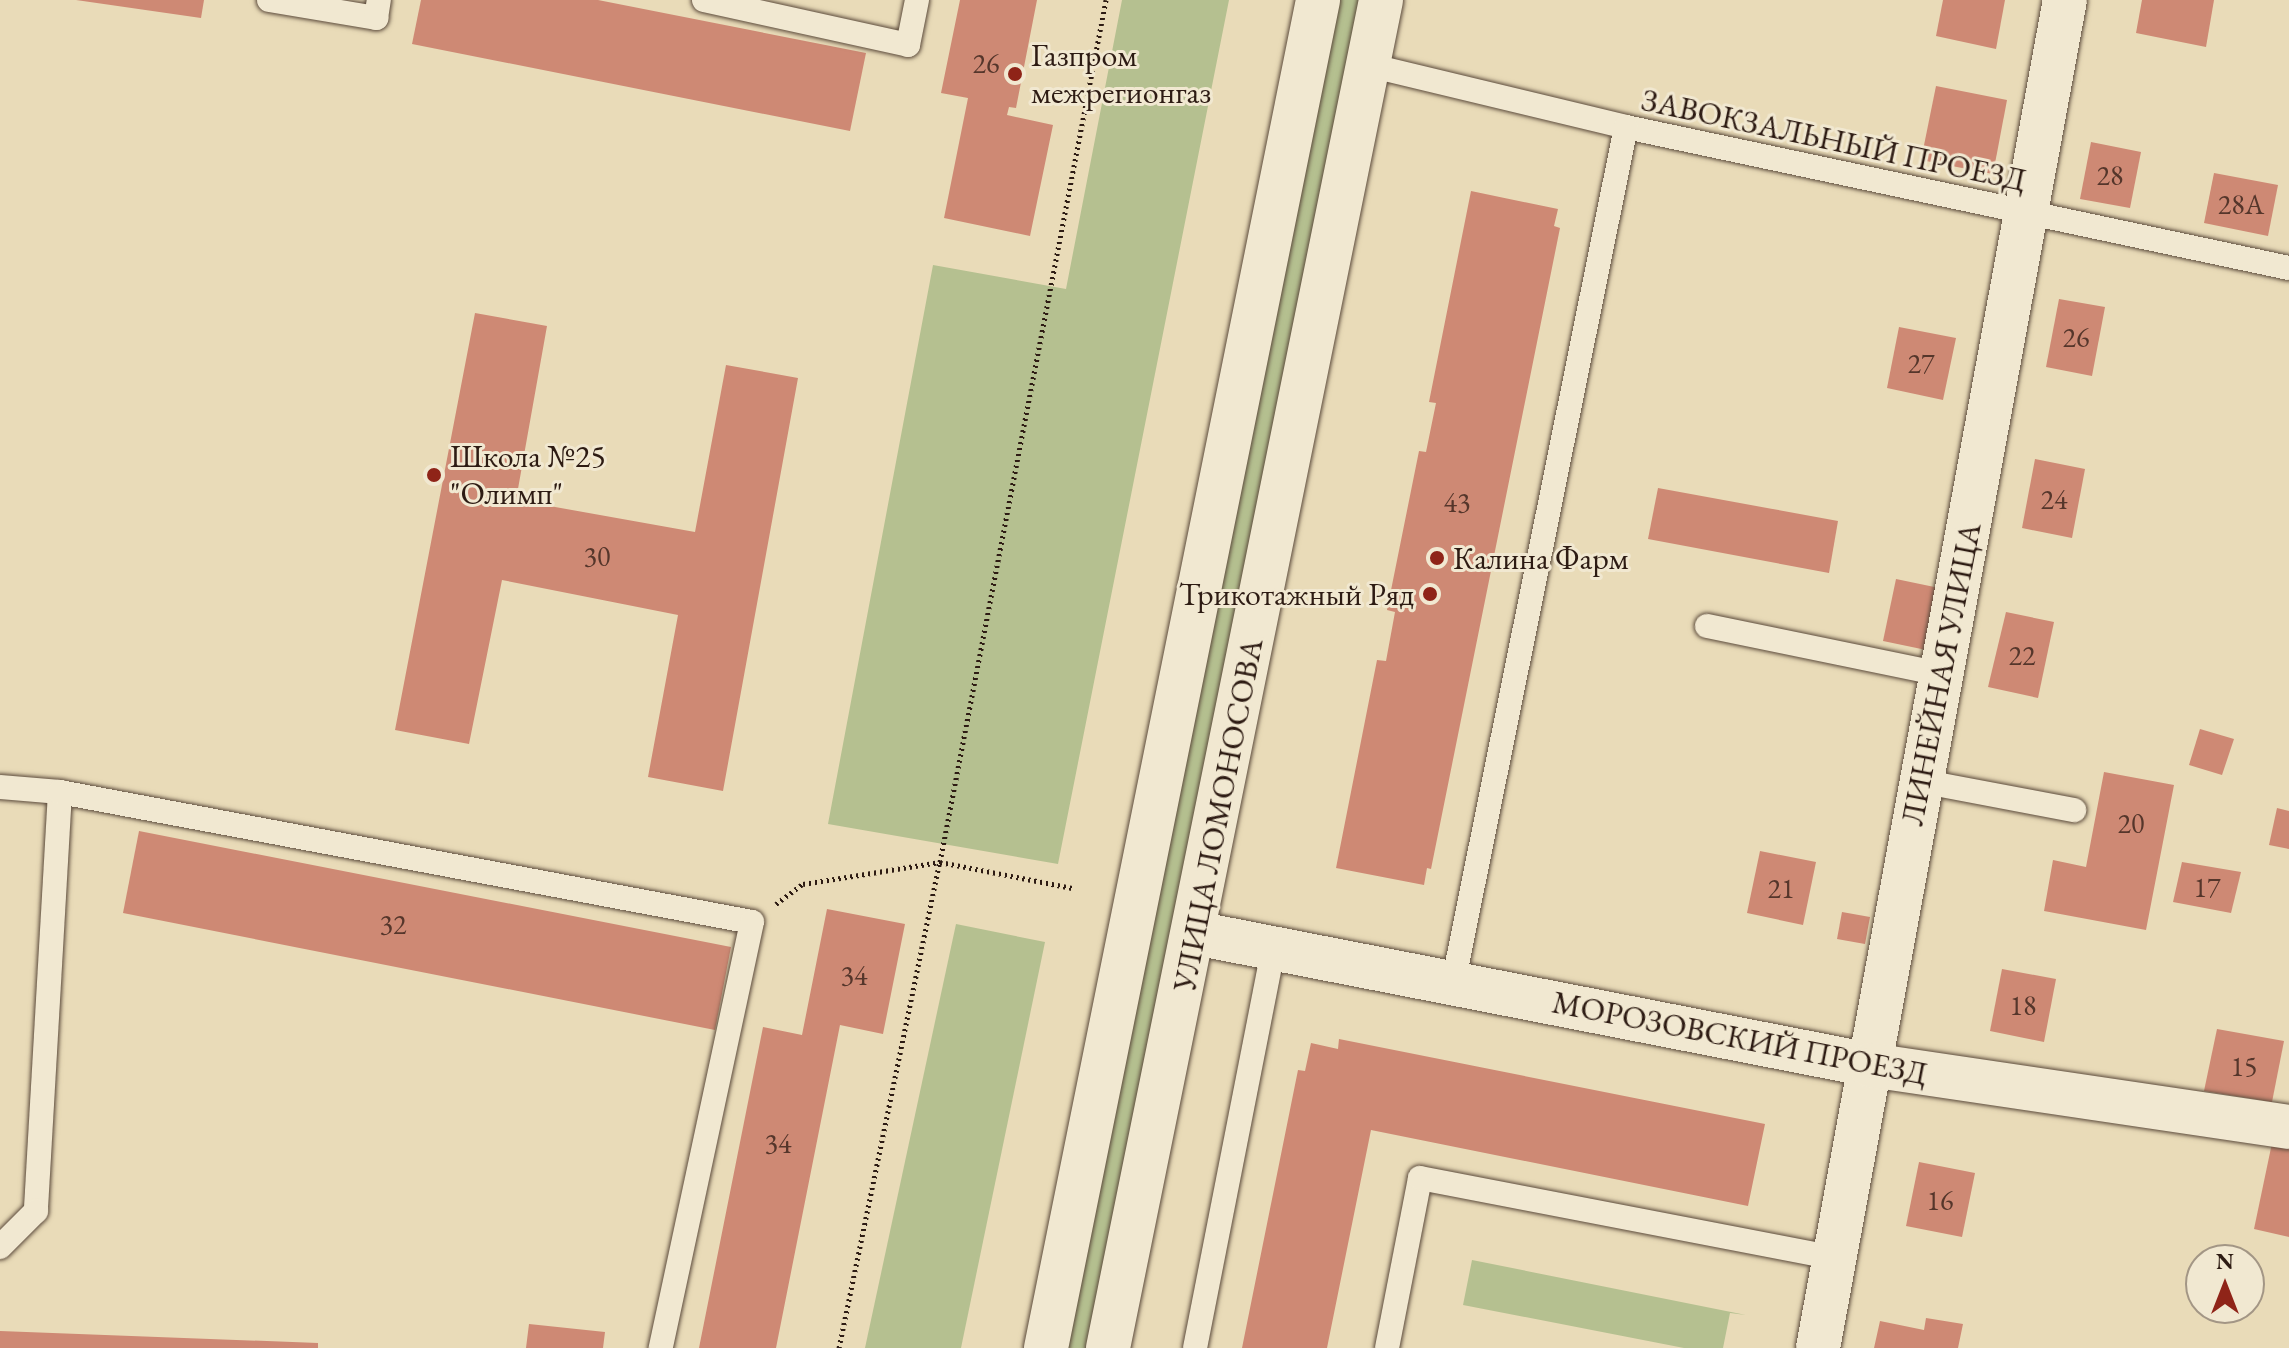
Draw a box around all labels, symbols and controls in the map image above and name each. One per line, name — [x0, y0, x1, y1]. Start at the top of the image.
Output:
place label: Газпром межрегионгаз — [1031, 37, 1211, 112]
house number: 26 — [973, 46, 999, 80]
marker: Газпром межрегионгаз — [1006, 65, 1024, 83]
street label: ЗАВОКЗАЛЬНЫЙ ПРОЕЗД — [1638, 80, 2030, 200]
house number: 28 — [2097, 158, 2123, 192]
house number: 28А — [2218, 187, 2264, 221]
house number: 26 — [2063, 320, 2089, 354]
house number: 27 — [1908, 346, 1934, 380]
place label: Школа №25 "Олимп" — [450, 438, 606, 513]
marker: Школа №25 "Олимп" — [425, 466, 443, 484]
house number: 24 — [2041, 482, 2067, 516]
house number: 43 — [1444, 485, 1470, 519]
street label: ЛИНЕЙНАЯ УЛИЦА — [1893, 519, 1989, 829]
house number: 30 — [584, 539, 610, 573]
place label: Калина Фарм — [1453, 539, 1629, 577]
marker: Калина Фарм — [1428, 549, 1446, 567]
place label: Трикотажный Ряд — [1179, 575, 1414, 613]
marker: Трикотажный Ряд — [1421, 585, 1439, 603]
street label: УЛИЦА ЛОМОНОСОВА — [1165, 635, 1271, 995]
house number: 22 — [2009, 638, 2035, 672]
house number: 20 — [2118, 806, 2144, 840]
house number: 17 — [2194, 870, 2220, 904]
house number: 21 — [1768, 871, 1794, 905]
house number: 32 — [380, 907, 406, 941]
house number: 34 — [841, 958, 867, 992]
street label: МОРОЗОВСКИЙ ПРОЕЗД — [1549, 983, 1931, 1093]
house number: 18 — [2010, 988, 2036, 1022]
house number: 15 — [2231, 1049, 2257, 1083]
house number: 34 — [765, 1126, 791, 1160]
house number: 16 — [1927, 1183, 1953, 1217]
north arrow — [2185, 1244, 2265, 1324]
text: N — [2216, 1247, 2234, 1276]

